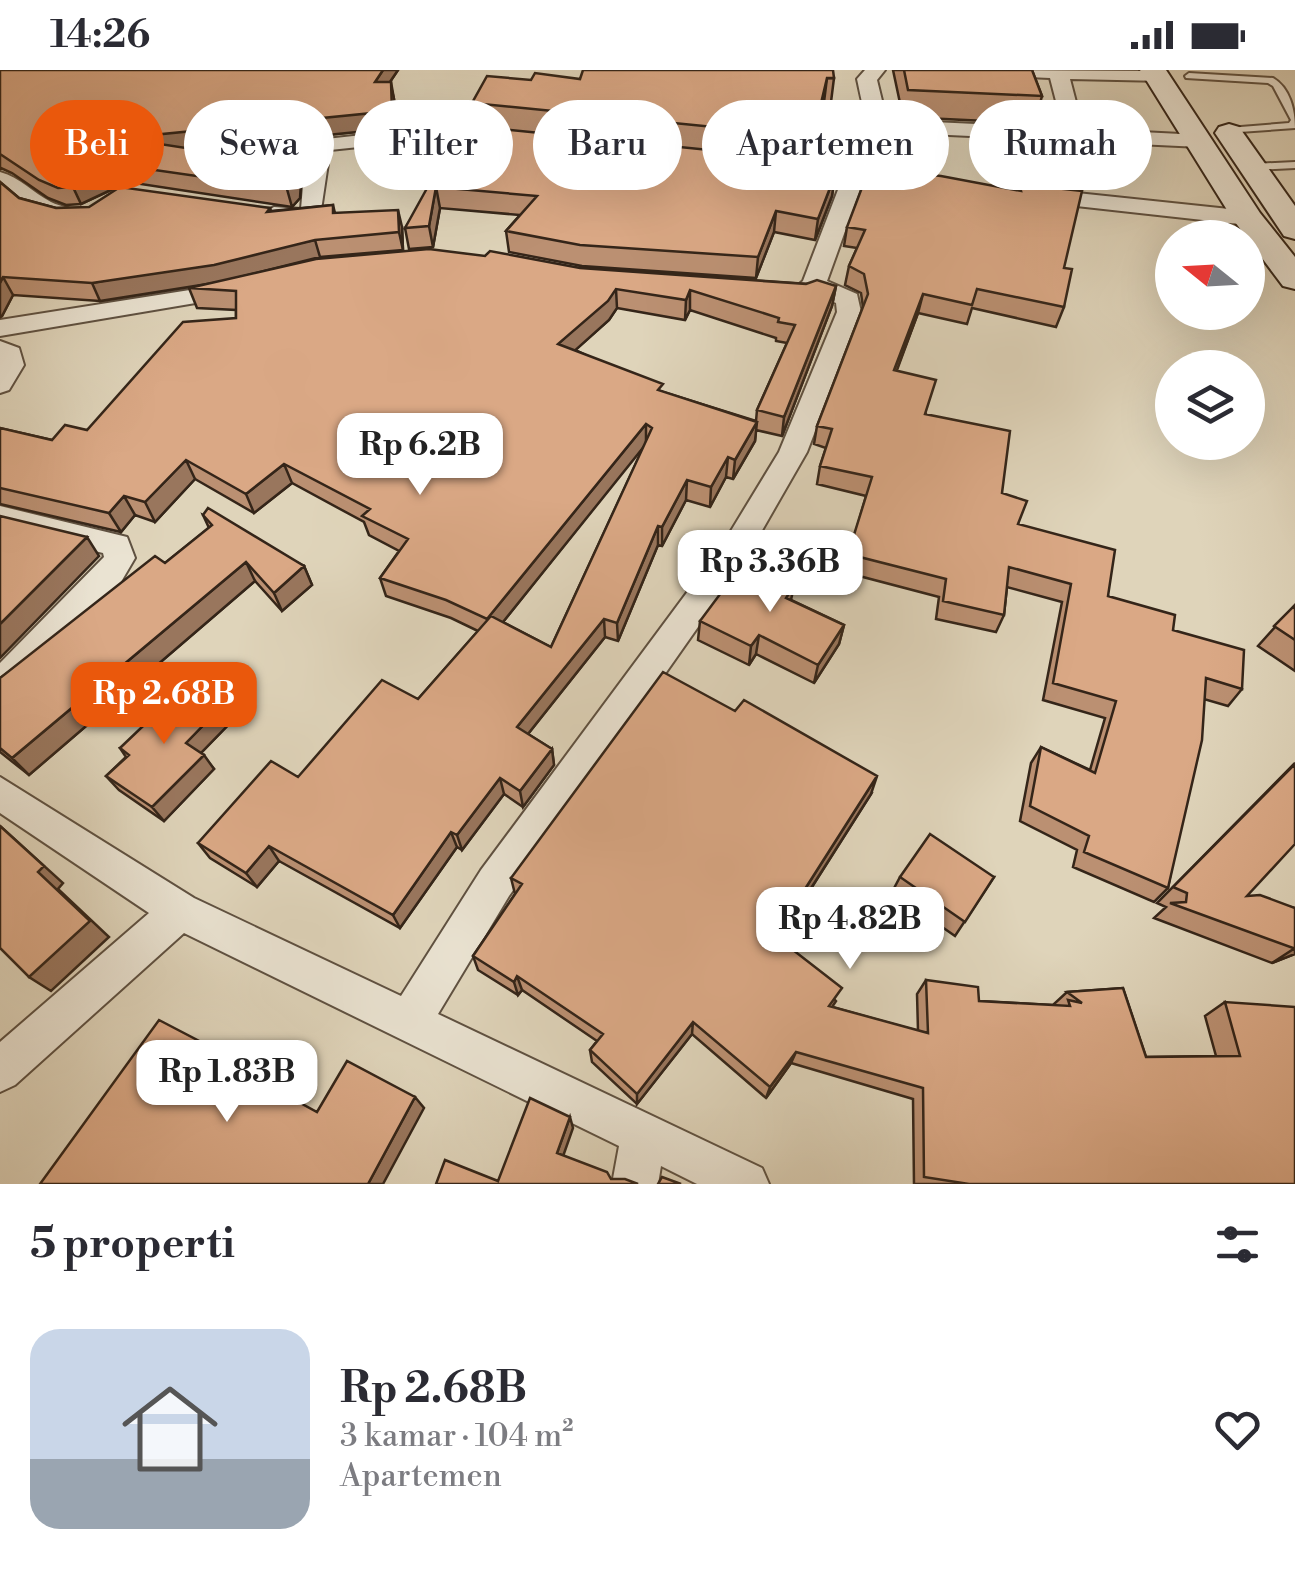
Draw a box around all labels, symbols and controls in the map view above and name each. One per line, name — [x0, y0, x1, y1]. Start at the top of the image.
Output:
text: 14:26 — [50, 12, 150, 59]
chip: Beli — [30, 100, 164, 190]
chip: Sewa — [184, 100, 334, 190]
chip: Filter — [354, 100, 513, 190]
chip: Baru — [533, 100, 682, 190]
chip: Apartemen — [702, 100, 949, 190]
chip: Rumah — [969, 100, 1152, 190]
north arrow — [1155, 220, 1265, 330]
map controls — [1155, 220, 1265, 460]
button: layers — [1155, 350, 1265, 460]
pin: Rp 6.2B — [328, 413, 512, 498]
text: Rp 6.2B — [359, 425, 481, 465]
pin: Rp 3.36B — [667, 530, 873, 615]
text: Rp 3.36B — [700, 542, 840, 582]
pin: Rp 2.68B — [61, 662, 267, 747]
text: Rp 2.68B — [93, 674, 235, 714]
pin: Rp 4.82B — [747, 887, 953, 972]
text: Rp 4.82B — [778, 899, 922, 939]
pin: Rp 1.83B — [124, 1040, 330, 1125]
text: Rp 1.83B — [158, 1052, 296, 1092]
icon: filters — [1210, 1217, 1265, 1272]
text: 5 properti — [30, 1218, 235, 1271]
text: Rp 2.68B — [340, 1363, 527, 1416]
icon: home — [110, 1369, 230, 1489]
icon: heart — [1210, 1402, 1265, 1457]
text: 3 kamar · 104 m² — [340, 1416, 574, 1456]
text: Apartemen — [340, 1456, 502, 1496]

